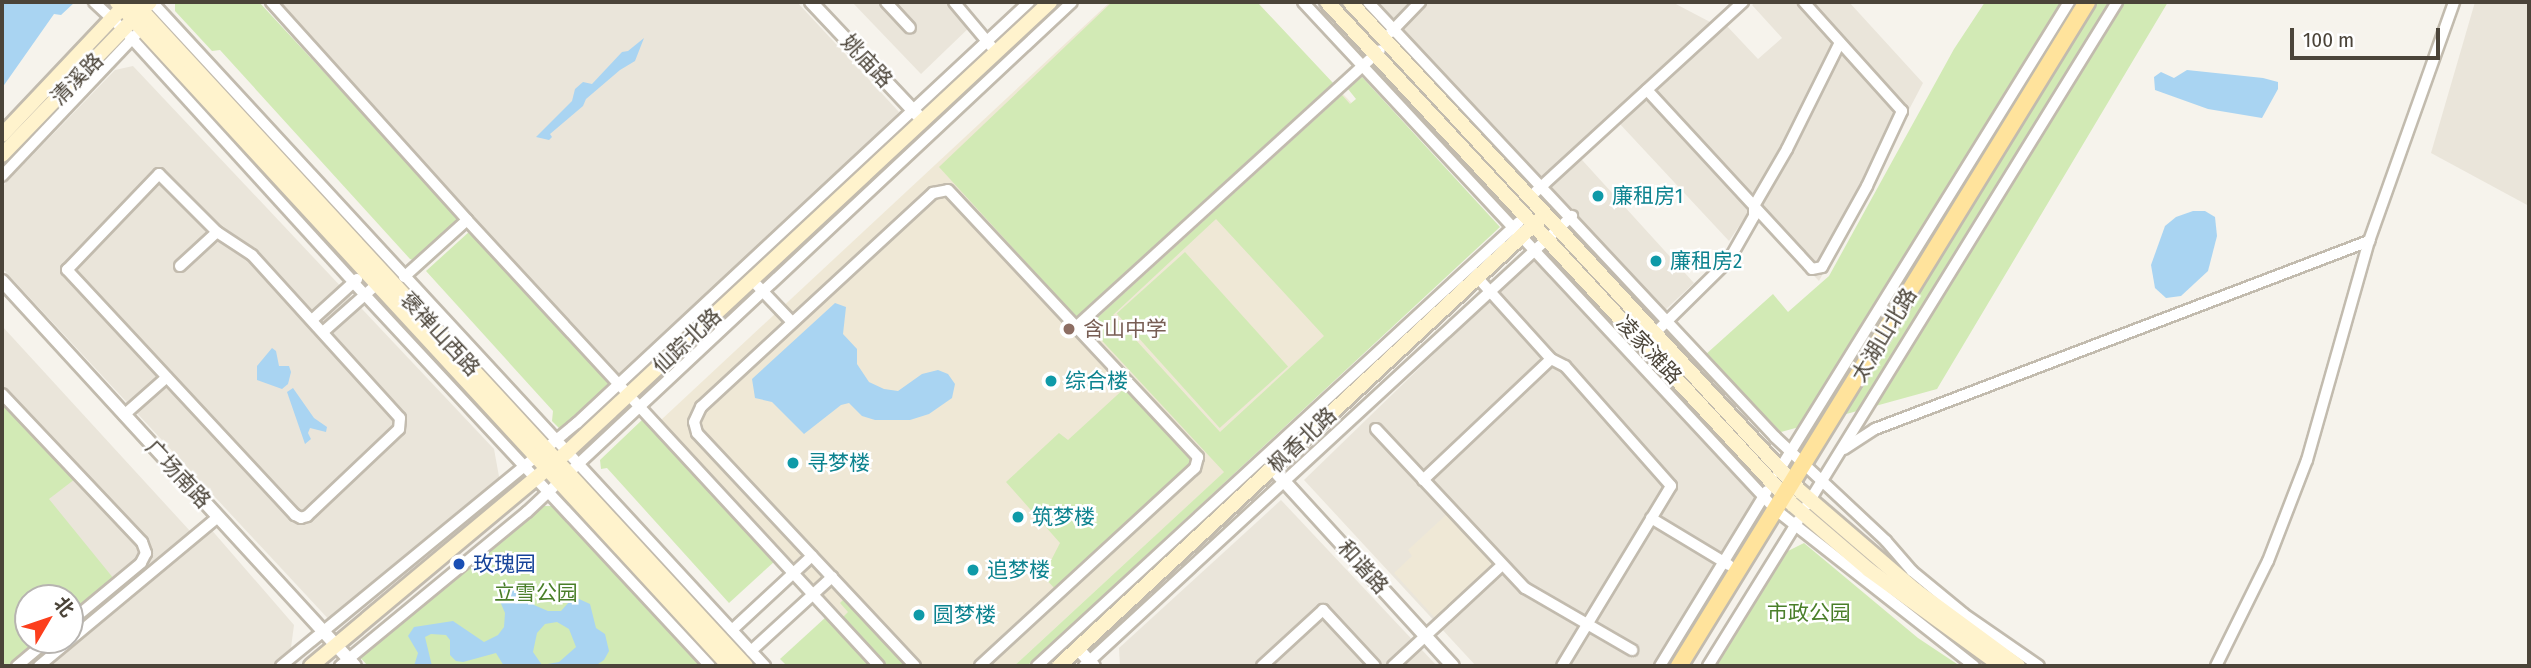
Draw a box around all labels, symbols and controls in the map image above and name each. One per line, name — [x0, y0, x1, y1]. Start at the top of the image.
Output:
scale bar — [2293, 14, 2444, 58]
text: 100 m — [2303, 27, 2354, 53]
street label: 姚庙路 — [836, 29, 898, 93]
street label: 清溪路 — [46, 48, 108, 110]
place label: 廉租房1 — [1612, 183, 1683, 209]
marker: 廉租房1 — [1590, 188, 1606, 204]
place label: 廉租房2 — [1670, 248, 1742, 274]
marker: 廉租房2 — [1648, 253, 1664, 269]
street label: 太湖山北路 — [1846, 284, 1922, 386]
street label: 褒禅山西路 — [395, 287, 485, 381]
street label: 仙踪北路 — [648, 303, 726, 379]
street label: 凌家滩路 — [1611, 311, 1687, 389]
place label: 含山中学 — [1083, 316, 1167, 342]
marker: 含山中学 — [1061, 321, 1077, 337]
place label: 综合楼 — [1065, 368, 1128, 394]
marker: 综合楼 — [1043, 373, 1059, 389]
street label: 枫香北路 — [1263, 402, 1341, 478]
street label: 广场南路 — [140, 435, 216, 513]
place label: 寻梦楼 — [807, 450, 870, 476]
marker: 寻梦楼 — [785, 455, 801, 471]
place label: 筑梦楼 — [1032, 504, 1095, 530]
marker: 筑梦楼 — [1010, 509, 1026, 525]
street label: 和谐路 — [1333, 535, 1393, 599]
place label: 玫瑰园 — [473, 551, 536, 577]
marker: 玫瑰园 — [451, 556, 467, 572]
place label: 追梦楼 — [987, 557, 1050, 583]
marker: 追梦楼 — [965, 562, 981, 578]
park label: 立雪公园 — [494, 580, 578, 606]
north arrow — [14, 584, 84, 654]
text: 北 — [49, 592, 79, 621]
park label: 市政公园 — [1767, 600, 1851, 626]
place label: 圆梦楼 — [933, 602, 996, 628]
marker: 圆梦楼 — [911, 607, 927, 623]

